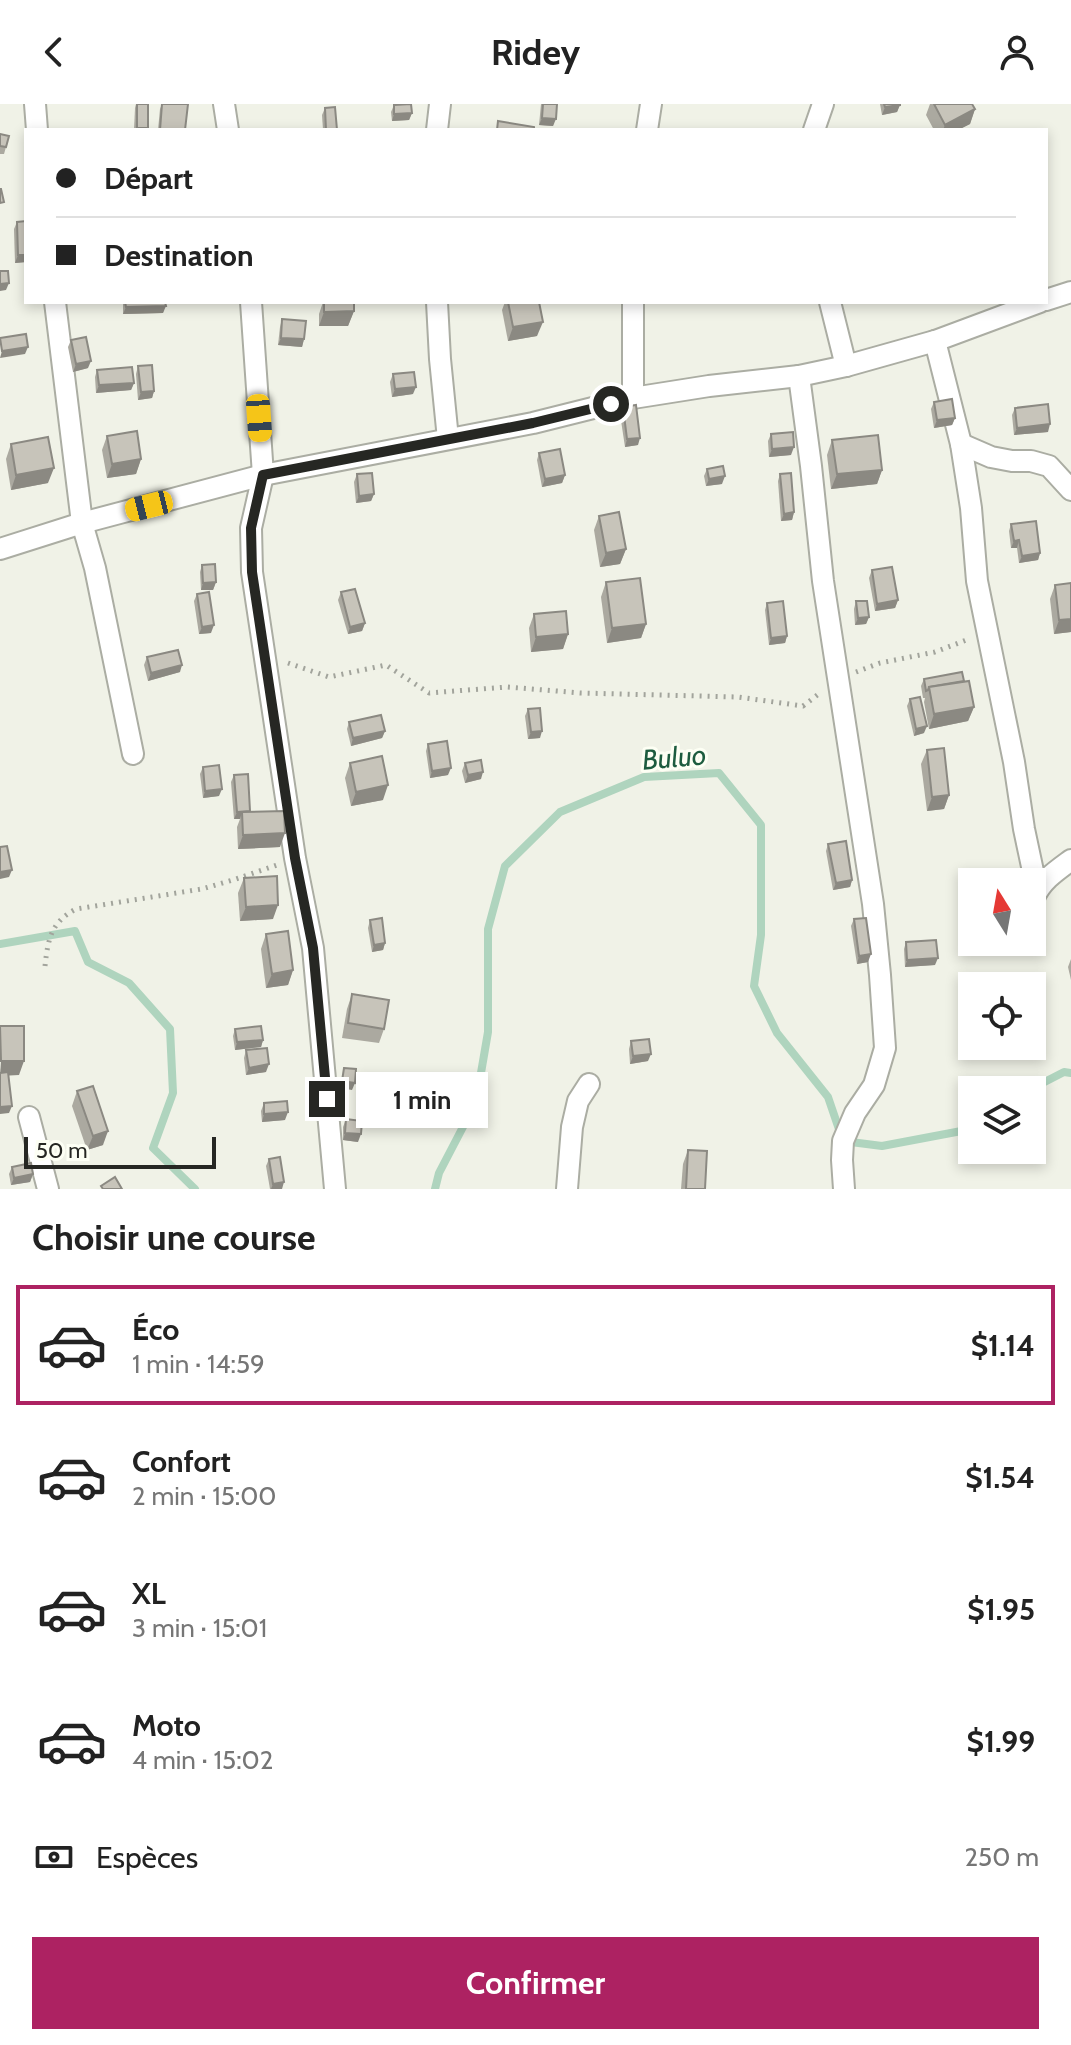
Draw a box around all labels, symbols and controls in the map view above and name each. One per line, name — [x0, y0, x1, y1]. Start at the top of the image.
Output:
icon: back — [32, 30, 76, 74]
text: Ridey — [491, 30, 580, 74]
icon: person — [995, 30, 1039, 74]
text: Départ — [104, 160, 193, 197]
text: Destination — [104, 237, 254, 274]
route start — [593, 386, 629, 422]
car — [245, 393, 273, 443]
car — [123, 489, 175, 523]
water label: Buluo — [641, 737, 707, 777]
north arrow — [958, 868, 1046, 956]
map controls — [958, 868, 1046, 1164]
button: locate — [958, 972, 1046, 1060]
callout: 1 min — [355, 1071, 487, 1127]
button: layers — [958, 1076, 1046, 1164]
route end — [309, 1081, 345, 1117]
text: 1 min — [393, 1084, 451, 1116]
scale bar — [24, 1133, 216, 1169]
text: 50 m — [36, 1137, 88, 1164]
text: Choisir une course — [32, 1215, 315, 1259]
icon: car — [36, 1309, 108, 1381]
text: Éco — [132, 1311, 179, 1348]
text: $1.14 — [971, 1327, 1035, 1364]
text: 1 min · 14:59 — [132, 1348, 265, 1380]
icon: car — [36, 1441, 108, 1513]
text: Confort — [132, 1443, 231, 1480]
text: $1.54 — [965, 1459, 1035, 1496]
text: 2 min · 15:00 — [132, 1480, 276, 1512]
icon: car — [36, 1573, 108, 1645]
text: XL — [132, 1575, 166, 1612]
text: $1.95 — [967, 1591, 1035, 1628]
text: 3 min · 15:01 — [132, 1612, 267, 1644]
icon: car — [36, 1705, 108, 1777]
text: Moto — [132, 1707, 201, 1744]
text: $1.99 — [967, 1723, 1035, 1760]
text: 4 min · 15:02 — [132, 1744, 273, 1776]
icon: cash — [32, 1835, 76, 1879]
text: Espèces — [96, 1839, 198, 1876]
text: 250 m — [965, 1841, 1039, 1873]
button: Confirmer — [32, 1937, 1039, 2029]

